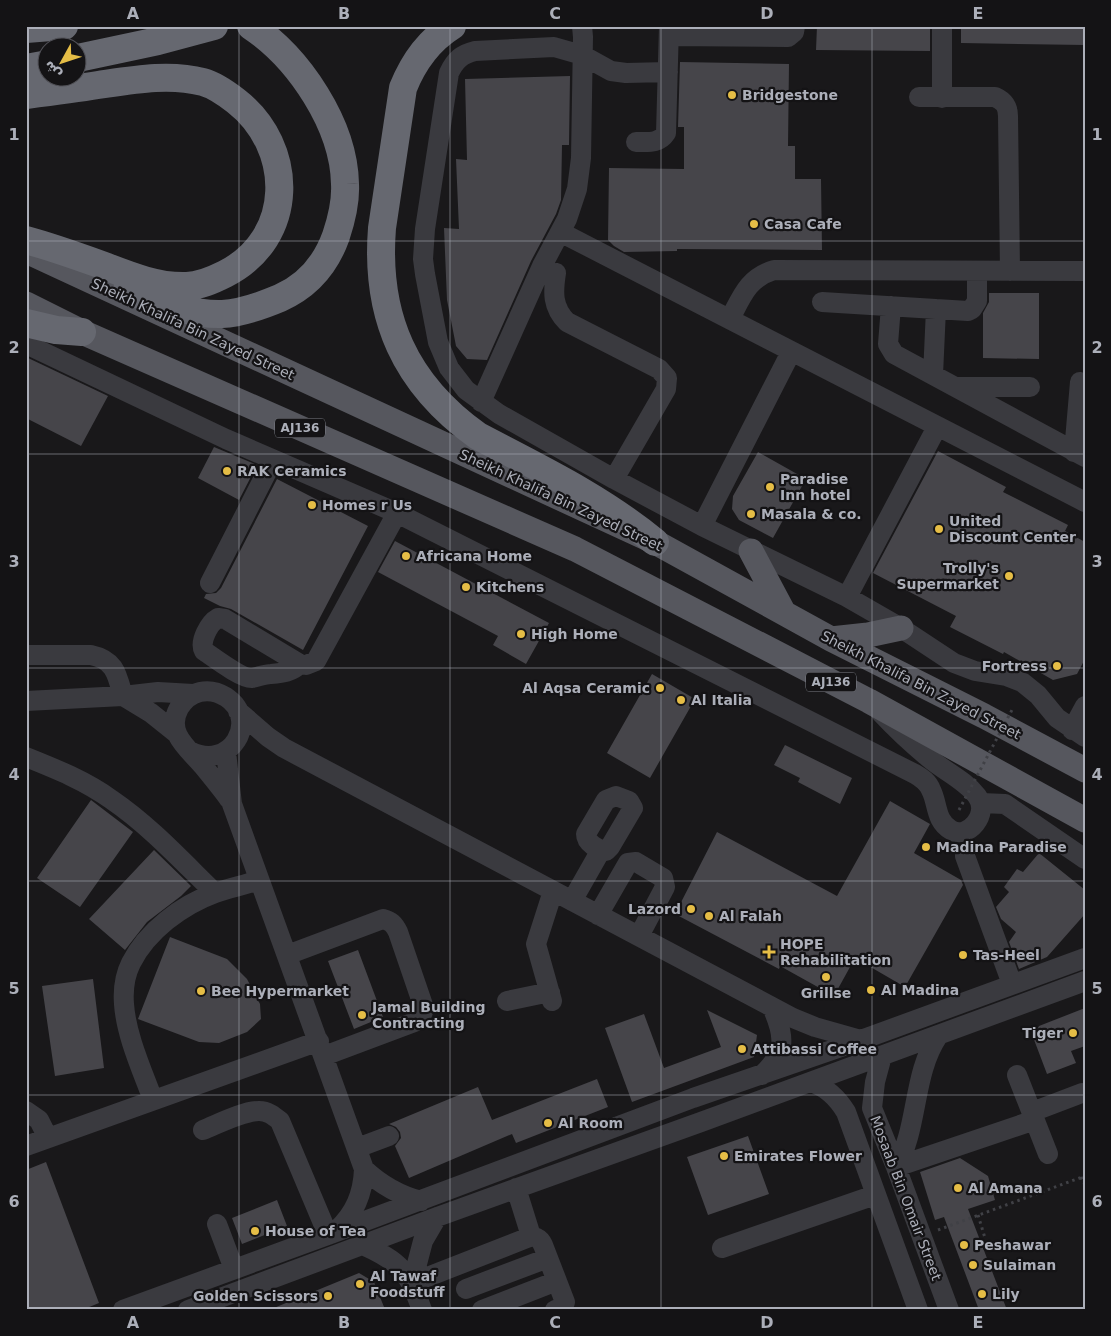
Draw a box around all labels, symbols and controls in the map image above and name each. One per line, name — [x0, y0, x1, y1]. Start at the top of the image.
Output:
text: A — [127, 4, 140, 23]
text: B — [338, 4, 350, 23]
text: C — [549, 4, 561, 23]
text: D — [760, 4, 774, 23]
text: E — [973, 4, 983, 23]
north arrow — [38, 38, 88, 88]
text: ش — [40, 58, 64, 83]
place label: Bridgestone — [742, 87, 838, 103]
marker: Bridgestone — [726, 89, 738, 101]
text: 1 — [8, 125, 20, 144]
text: 1 — [1091, 125, 1103, 144]
place label: Casa Cafe — [764, 216, 842, 232]
marker: Casa Cafe — [748, 218, 760, 230]
street label: Sheikh Khalifa Bin Zayed Street — [89, 275, 297, 383]
text: 2 — [8, 338, 20, 357]
text: 2 — [1091, 338, 1103, 357]
road number: AJ136 — [275, 418, 325, 438]
street label: Sheikh Khalifa Bin Zayed Street — [457, 446, 665, 554]
place label: RAK Ceramics — [237, 463, 346, 479]
marker: RAK Ceramics — [221, 465, 233, 477]
place label: Paradise Inn hotel — [780, 471, 851, 503]
marker: Paradise Inn hotel — [764, 481, 776, 493]
place label: Homes r Us — [322, 497, 412, 513]
marker: Homes r Us — [306, 499, 318, 511]
place label: Masala & co. — [761, 506, 862, 522]
marker: Masala & co. — [745, 508, 757, 520]
place label: United Discount Center — [949, 513, 1076, 545]
marker: United Discount Center — [933, 523, 945, 535]
place label: Africana Home — [416, 548, 532, 564]
marker: Africana Home — [400, 550, 412, 562]
text: 3 — [8, 552, 20, 571]
text: 3 — [1091, 552, 1103, 571]
place label: Trolly's Supermarket — [896, 560, 999, 592]
marker: Trolly's Supermarket — [1003, 570, 1015, 582]
place label: Kitchens — [476, 579, 544, 595]
marker: Kitchens — [460, 581, 472, 593]
place label: High Home — [531, 626, 618, 642]
marker: High Home — [515, 628, 527, 640]
street label: Sheikh Khalifa Bin Zayed Street — [819, 628, 1024, 743]
place label: Fortress — [982, 658, 1047, 674]
marker: Fortress — [1051, 660, 1063, 672]
road number: AJ136 — [806, 672, 856, 692]
place label: Al Aqsa Ceramic — [522, 680, 650, 696]
marker: Al Aqsa Ceramic — [654, 682, 666, 694]
place label: Al Italia — [691, 692, 752, 708]
marker: Al Italia — [675, 694, 687, 706]
text: 4 — [8, 765, 20, 784]
text: 4 — [1091, 765, 1103, 784]
place label: Madina Paradise — [936, 839, 1067, 855]
marker: Madina Paradise — [920, 841, 932, 853]
place label: Lazord — [628, 901, 681, 917]
marker: Lazord — [685, 903, 697, 915]
place label: Al Falah — [719, 908, 782, 924]
marker: Al Falah — [703, 910, 715, 922]
place label: HOPE Rehabilitation — [780, 936, 891, 968]
marker: HOPE Rehabilitation — [762, 945, 776, 959]
place label: Tas-Heel — [973, 947, 1040, 963]
marker: Tas-Heel — [957, 949, 969, 961]
marker: Grillse — [820, 971, 832, 983]
text: 5 — [8, 979, 20, 998]
text: 5 — [1091, 979, 1103, 998]
place label: Al Madina — [881, 982, 959, 998]
place label: Bee Hypermarket — [211, 983, 349, 999]
marker: Al Madina — [865, 984, 877, 996]
marker: Bee Hypermarket — [195, 985, 207, 997]
place label: Grillse — [801, 985, 851, 1001]
place label: Jamal Building Contracting — [371, 999, 485, 1031]
marker: Jamal Building Contracting — [356, 1009, 368, 1021]
place label: Tiger — [1022, 1025, 1063, 1041]
marker: Tiger — [1067, 1027, 1079, 1039]
place label: Attibassi Coffee — [752, 1041, 877, 1057]
marker: Attibassi Coffee — [736, 1043, 748, 1055]
street label: Mosaab Bin Omair Street — [867, 1113, 945, 1283]
place label: Al Room — [558, 1115, 623, 1131]
marker: Al Room — [542, 1117, 554, 1129]
place label: Emirates Flower — [734, 1148, 862, 1164]
marker: Emirates Flower — [718, 1150, 730, 1162]
place label: Al Amana — [968, 1180, 1043, 1196]
marker: Al Amana — [952, 1182, 964, 1194]
text: 6 — [8, 1192, 20, 1211]
text: 6 — [1091, 1192, 1103, 1211]
place label: House of Tea — [265, 1223, 366, 1239]
marker: House of Tea — [249, 1225, 261, 1237]
place label: Peshawar — [974, 1237, 1051, 1253]
marker: Peshawar — [958, 1239, 970, 1251]
place label: Sulaiman — [983, 1257, 1056, 1273]
marker: Sulaiman — [967, 1259, 979, 1271]
place label: Al Tawaf Foodstuff — [370, 1268, 445, 1300]
marker: Al Tawaf Foodstuff — [354, 1278, 366, 1290]
place label: Lily — [992, 1286, 1020, 1302]
place label: Golden Scissors — [193, 1288, 318, 1304]
marker: Lily — [976, 1288, 988, 1300]
marker: Golden Scissors — [322, 1290, 334, 1302]
text: A — [127, 1313, 140, 1332]
text: B — [338, 1313, 350, 1332]
text: C — [549, 1313, 561, 1332]
text: D — [760, 1313, 774, 1332]
text: E — [973, 1313, 983, 1332]

